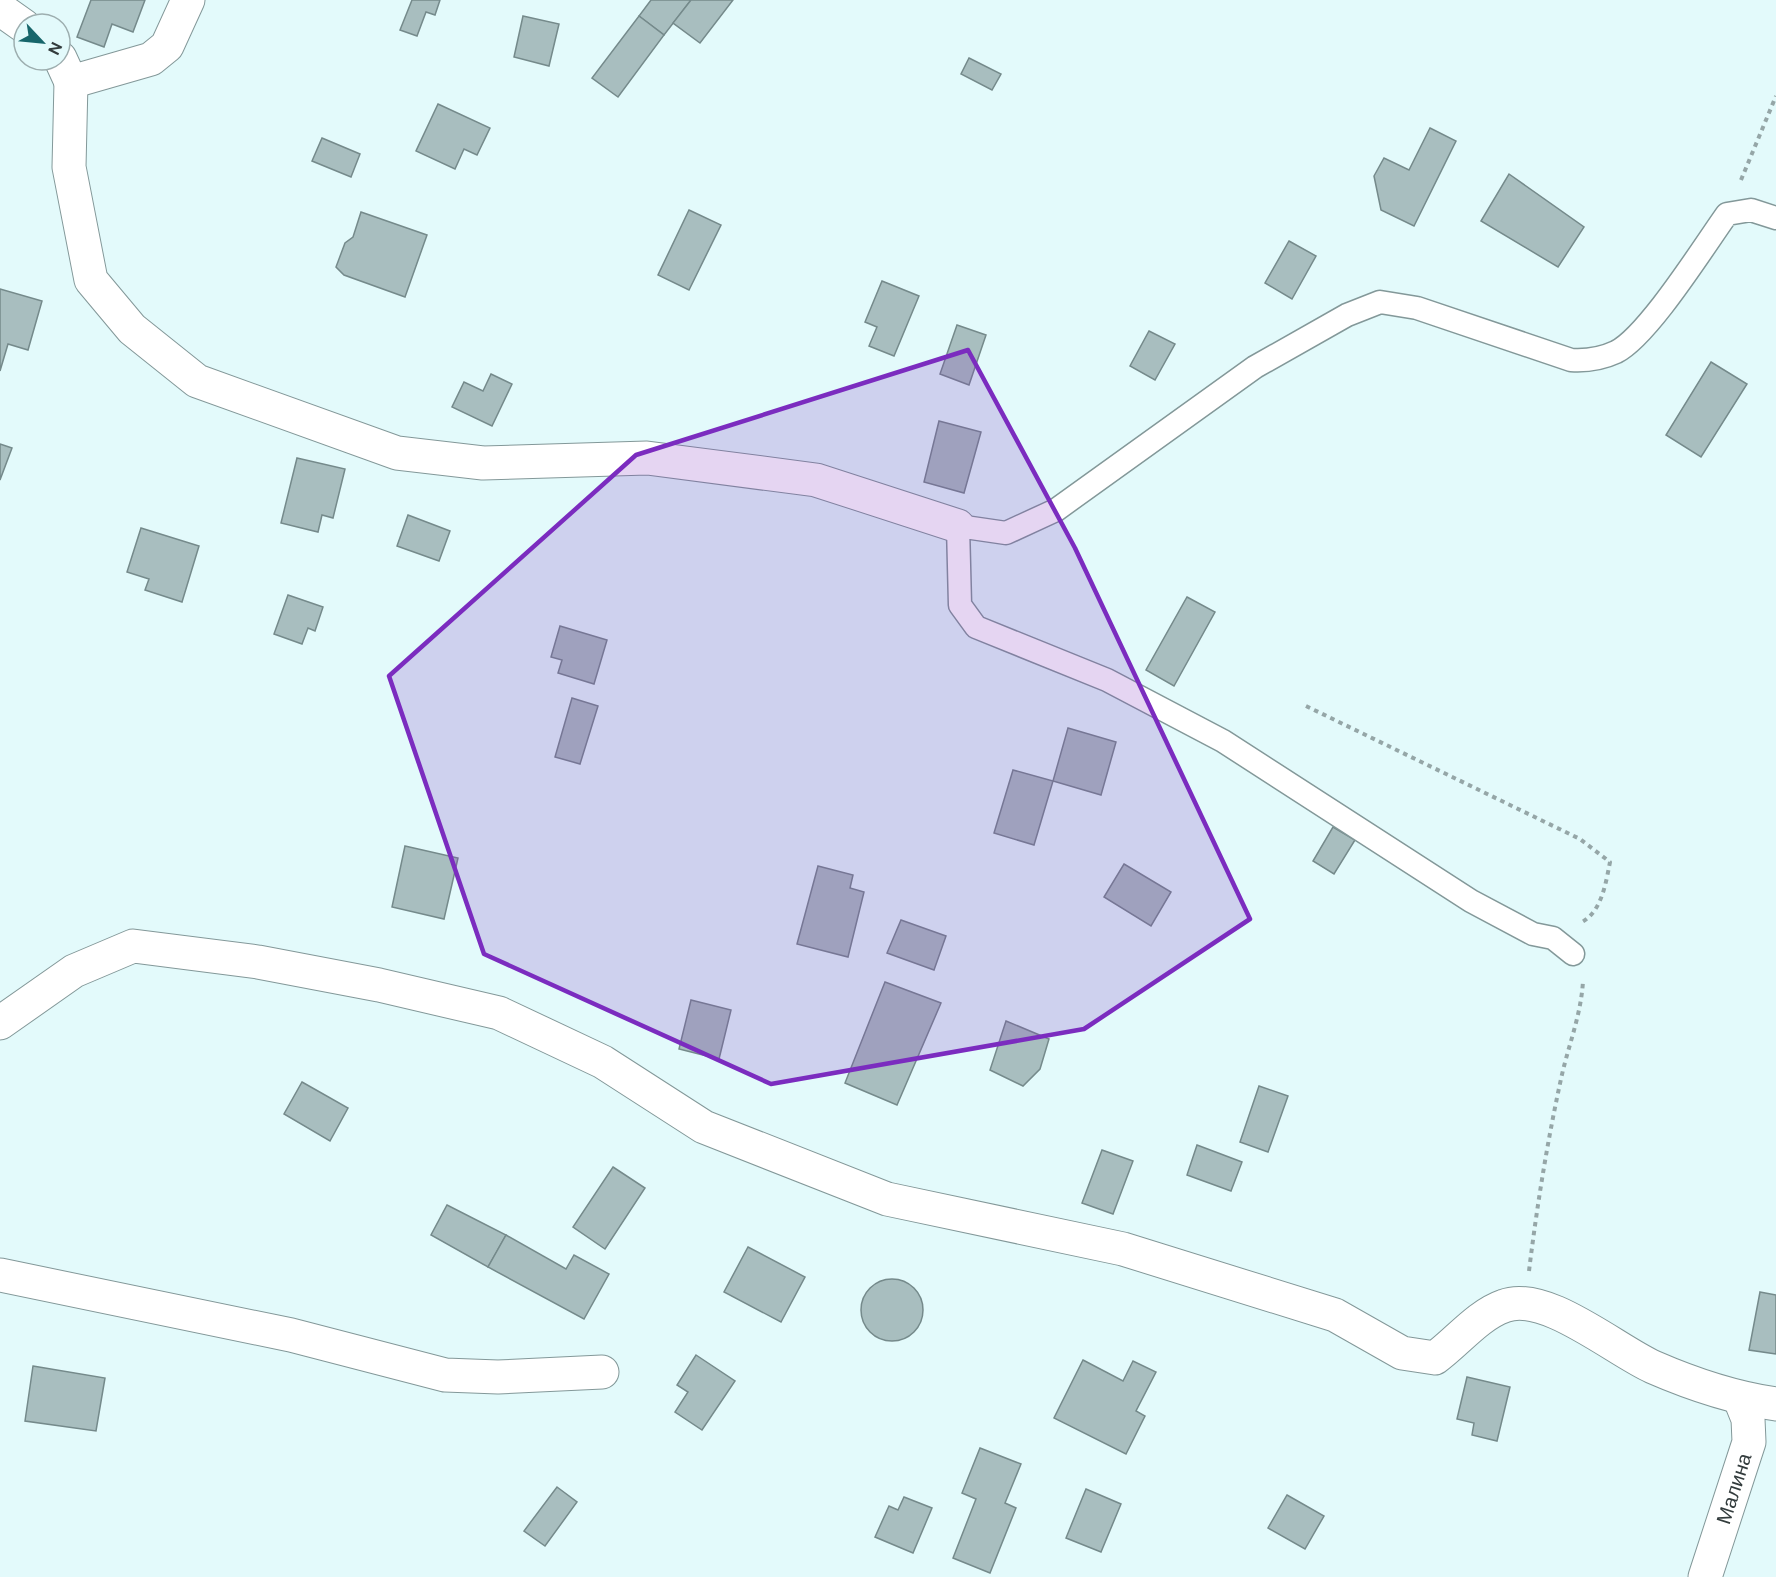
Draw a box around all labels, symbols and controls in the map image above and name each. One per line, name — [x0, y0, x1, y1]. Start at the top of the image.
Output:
north arrow — [12, 12, 72, 72]
text: N — [43, 39, 67, 58]
street label: Малина — [1710, 1449, 1758, 1527]

